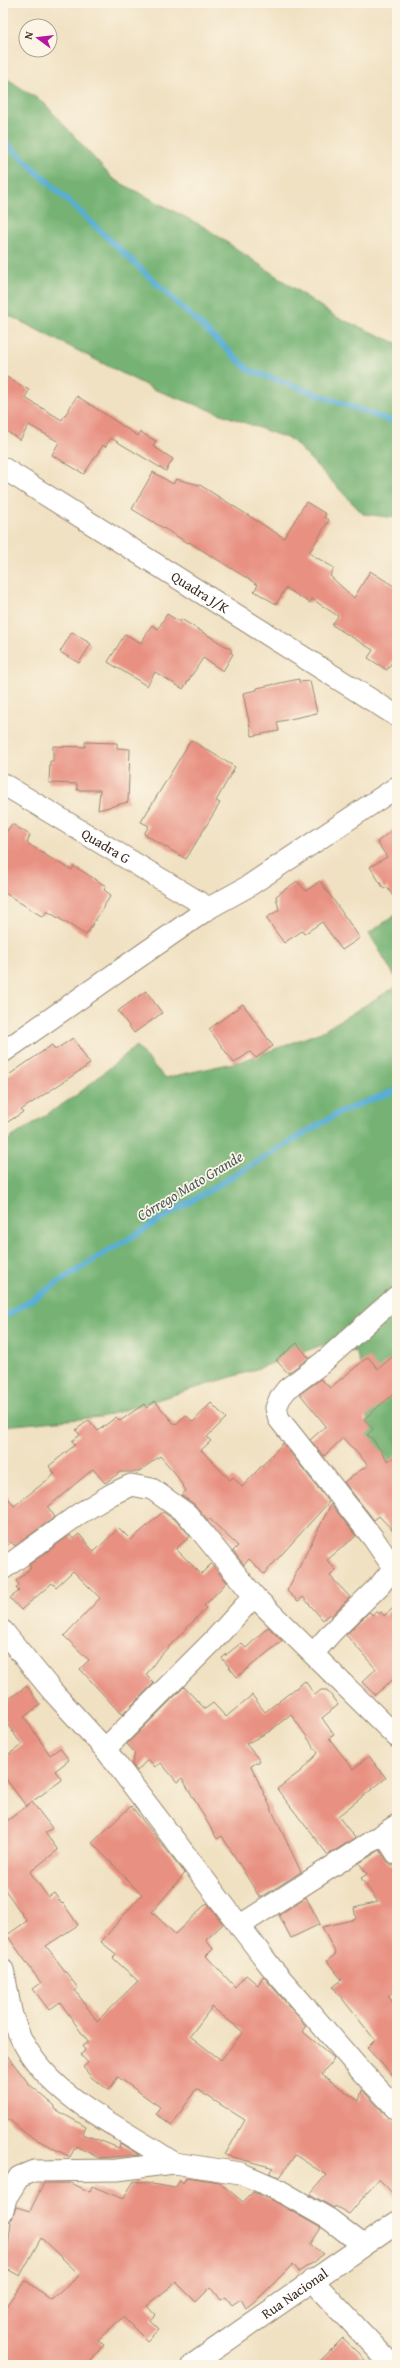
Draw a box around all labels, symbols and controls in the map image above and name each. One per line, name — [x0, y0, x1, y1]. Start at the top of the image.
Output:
north arrow — [18, 18, 58, 58]
text: N — [20, 29, 37, 41]
street label: Quadra J/K — [167, 566, 234, 618]
street label: Quadra G — [78, 823, 134, 868]
water label: Córrego Mato Grande — [133, 1146, 247, 1226]
street label: Rua Nacional — [257, 2263, 332, 2324]

